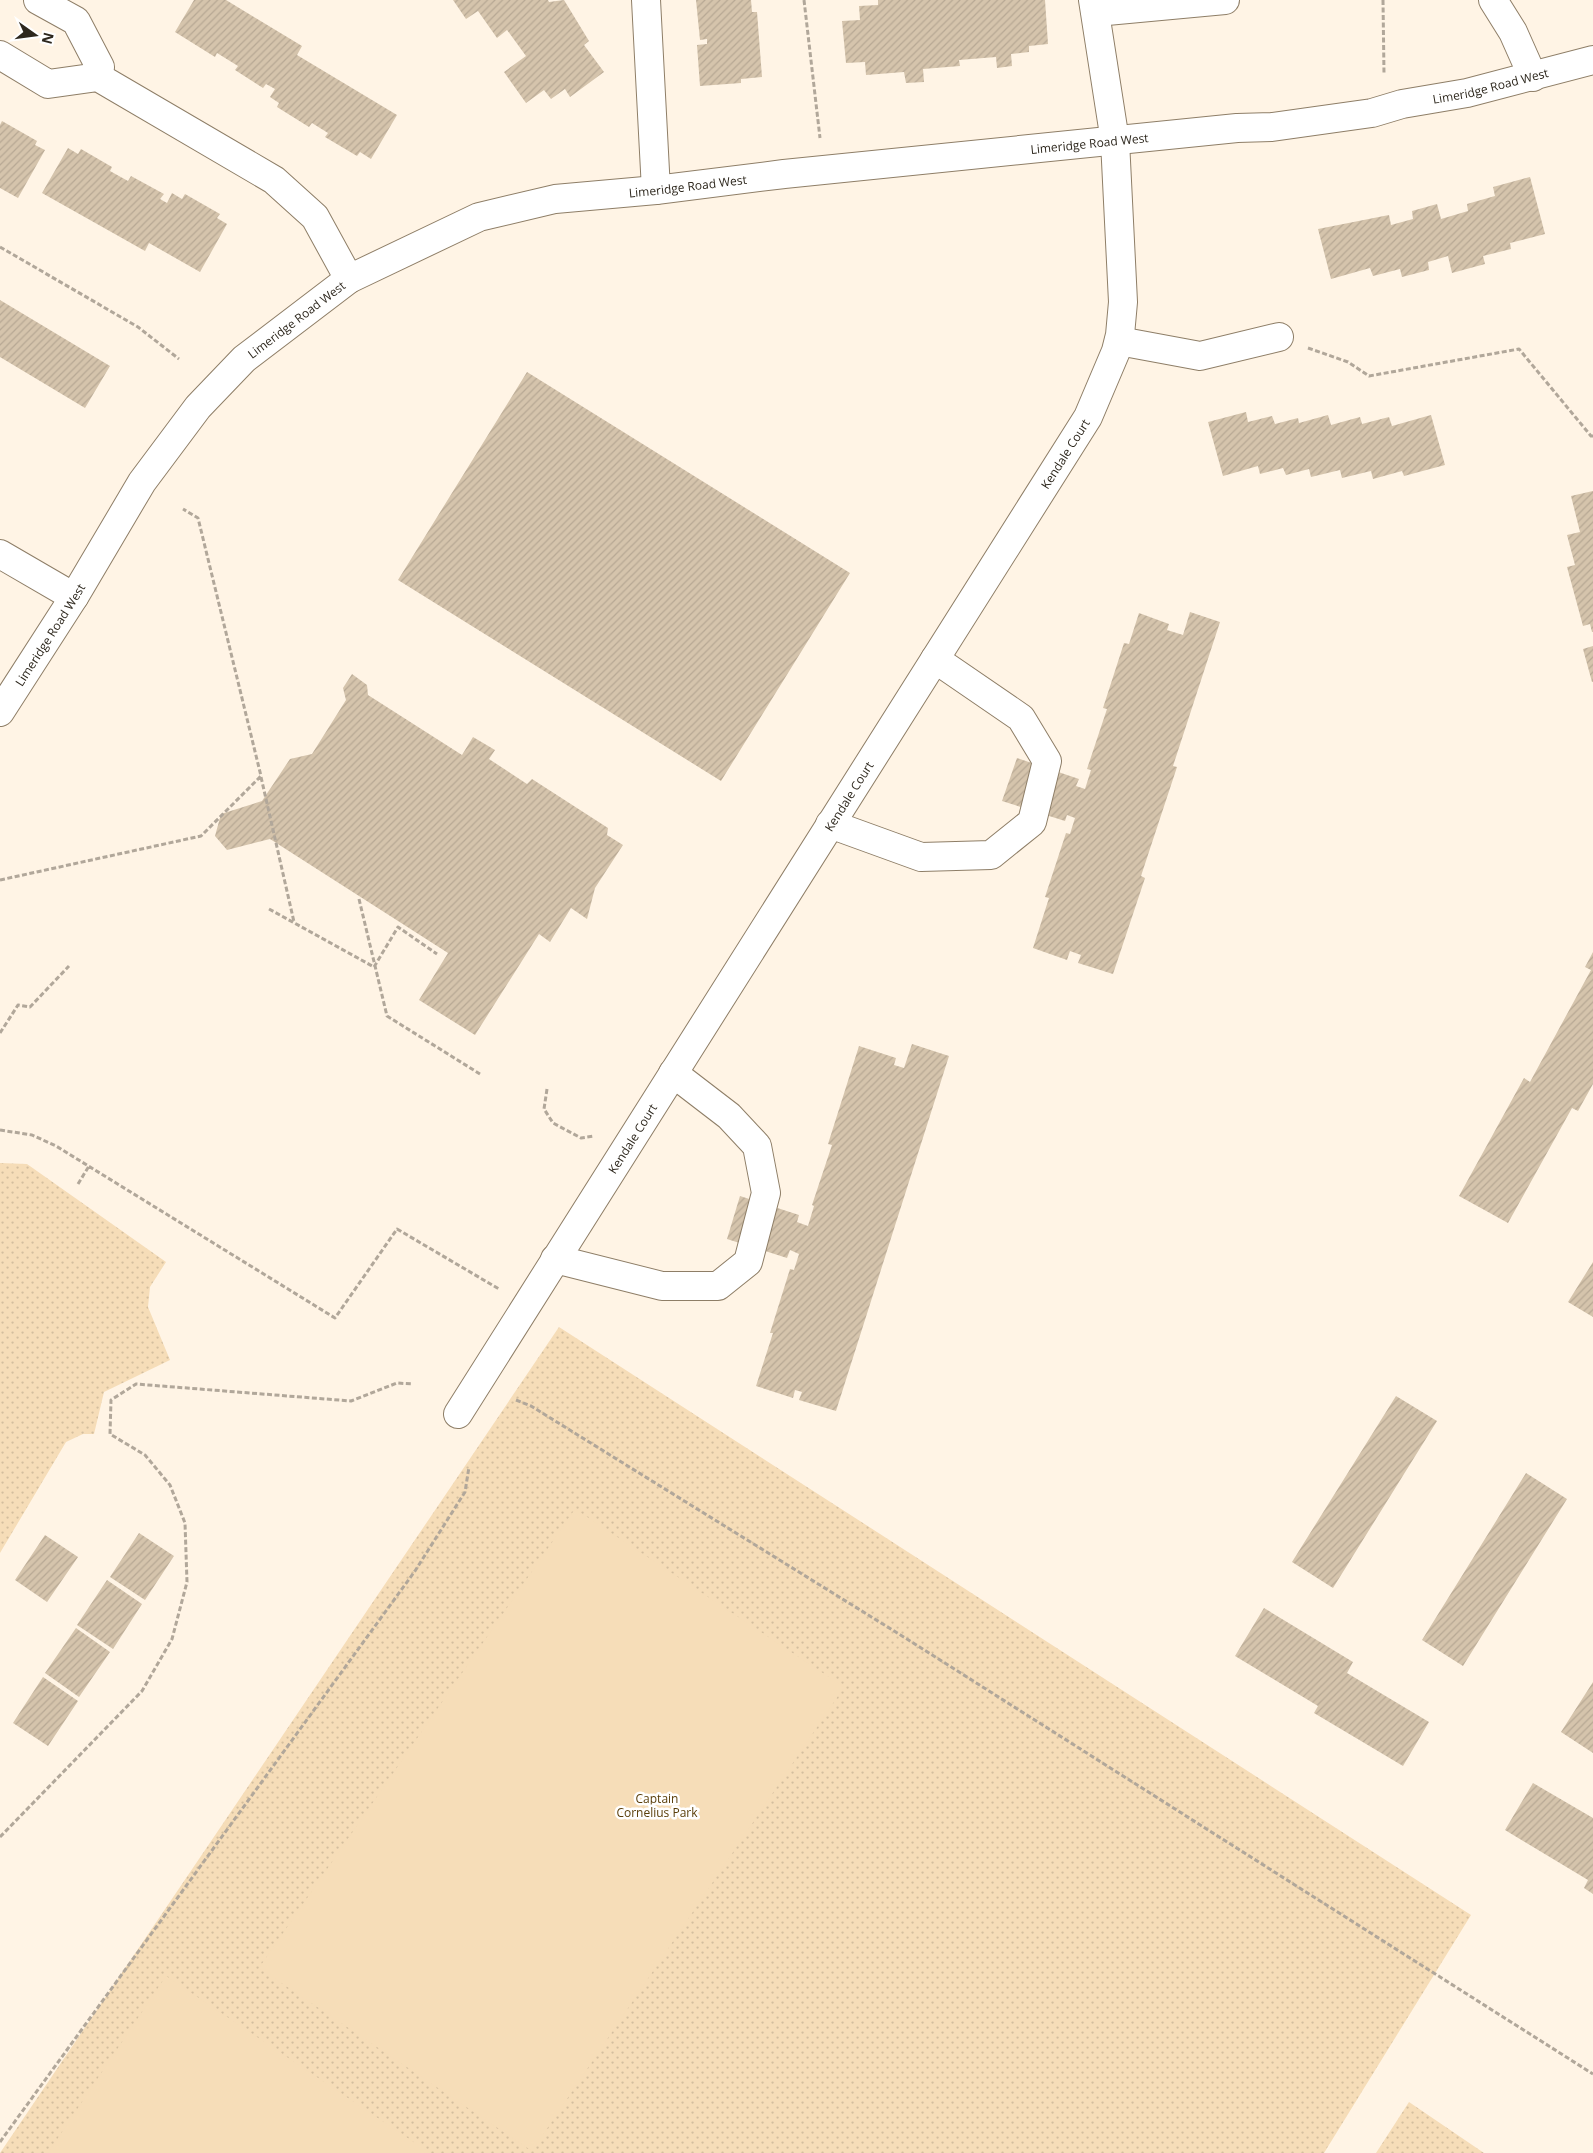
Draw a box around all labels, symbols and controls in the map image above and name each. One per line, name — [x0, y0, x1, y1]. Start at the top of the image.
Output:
north arrow — [10, 10, 60, 60]
text: N — [38, 30, 59, 46]
street label: Limeridge Road West — [1431, 64, 1550, 107]
street label: Limeridge Road West — [1030, 129, 1149, 157]
street label: Limeridge Road West — [628, 170, 748, 201]
street label: Limeridge Road West — [244, 277, 348, 362]
street label: Kendale Court — [1036, 415, 1093, 492]
street label: Limeridge Road West — [11, 580, 89, 689]
street label: Kendale Court — [820, 758, 877, 834]
street label: Kendale Court — [604, 1100, 661, 1177]
park label: Captain Cornelius Park — [616, 1790, 698, 1821]

